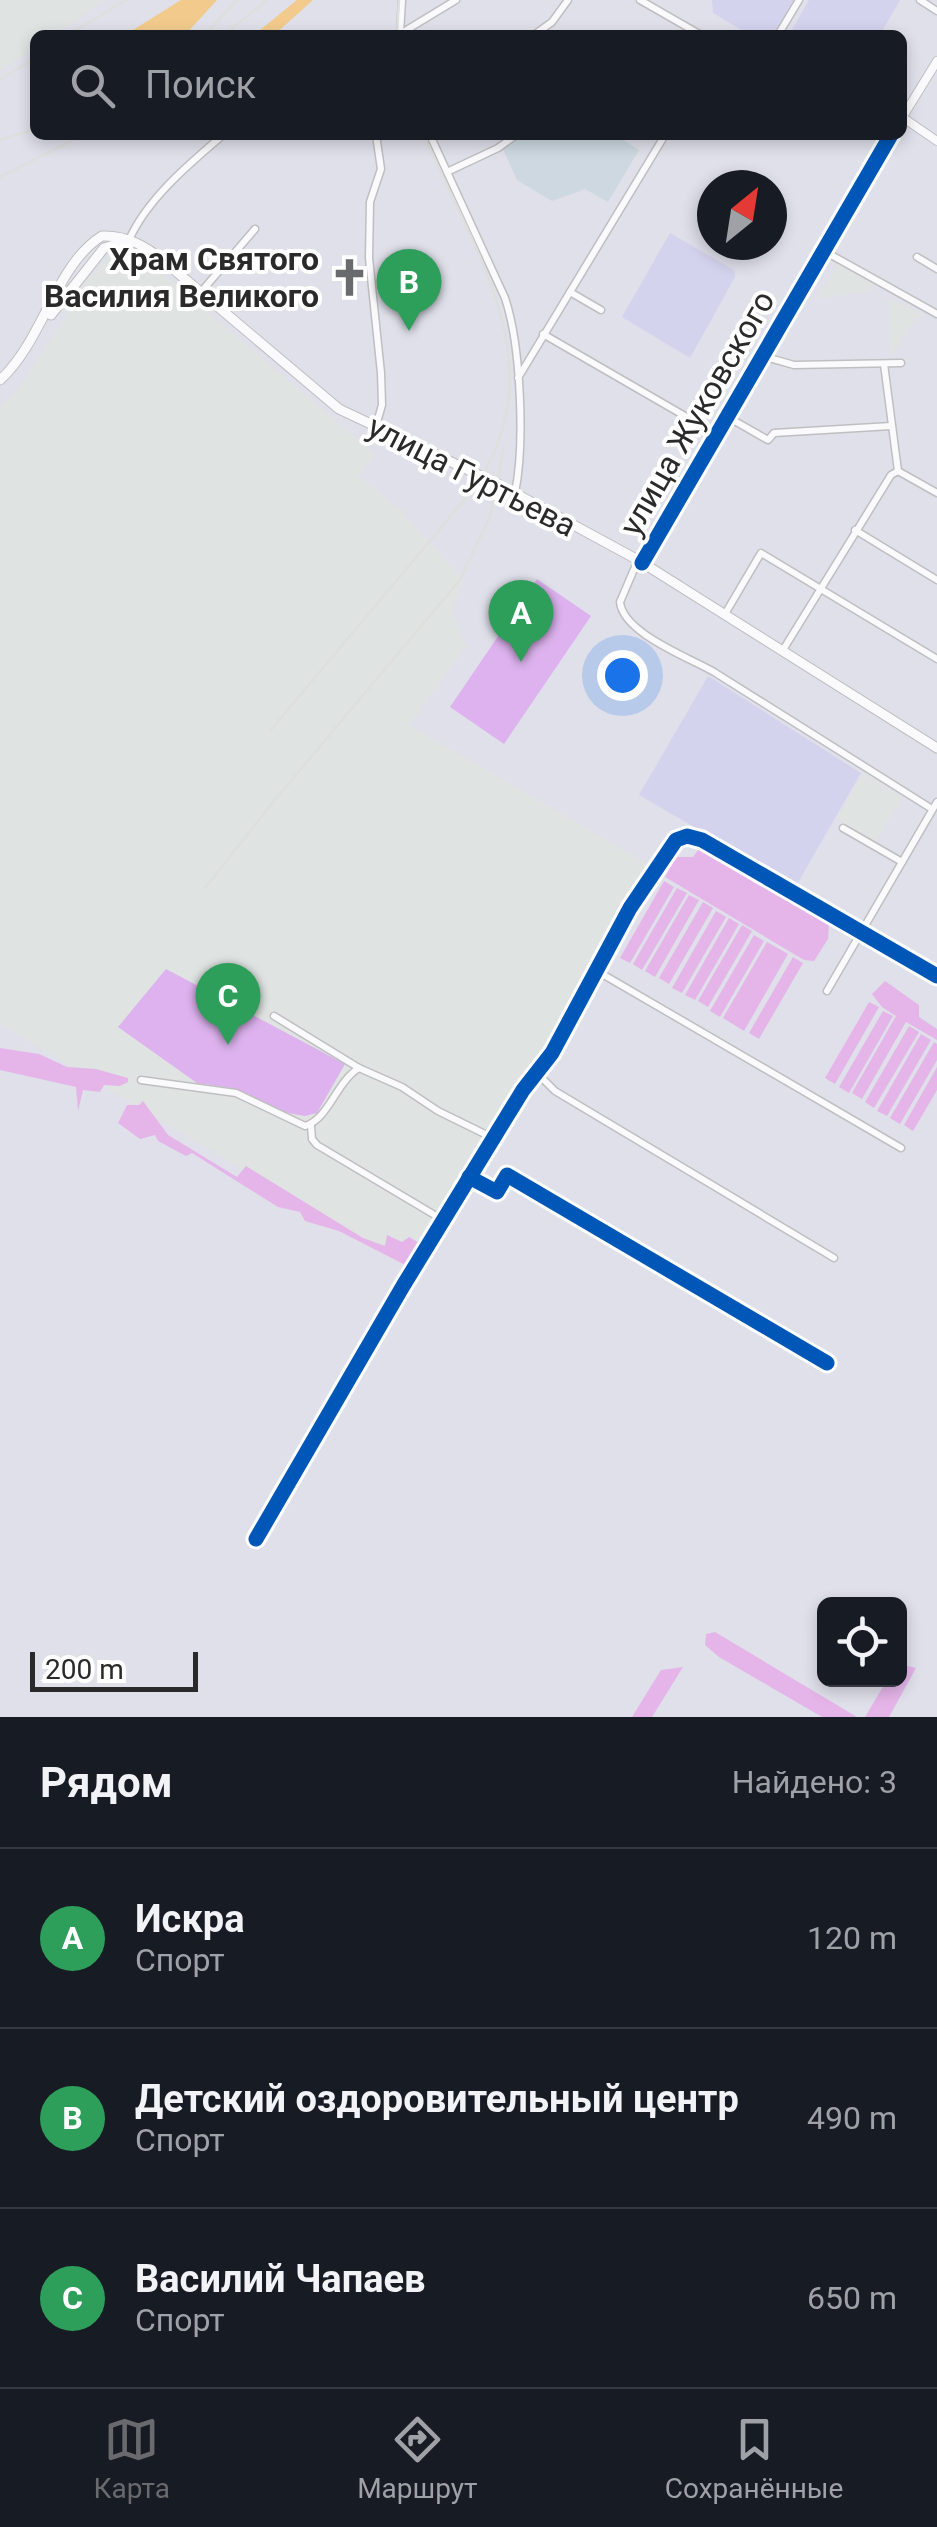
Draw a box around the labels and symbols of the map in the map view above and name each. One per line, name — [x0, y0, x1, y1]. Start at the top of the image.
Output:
north arrow — [697, 170, 787, 260]
place label: Храм Святого Василия Великого — [44, 240, 319, 315]
pin: B — [376, 248, 442, 331]
church icon: Храм Святого Василия Великого — [328, 256, 370, 298]
street label: улица Жуковского — [611, 284, 783, 542]
street label: улица Гуртьева — [362, 407, 582, 545]
pin: A — [488, 580, 554, 662]
your location — [597, 650, 648, 701]
pin: C — [196, 962, 260, 1045]
scale bar — [30, 1647, 198, 1692]

